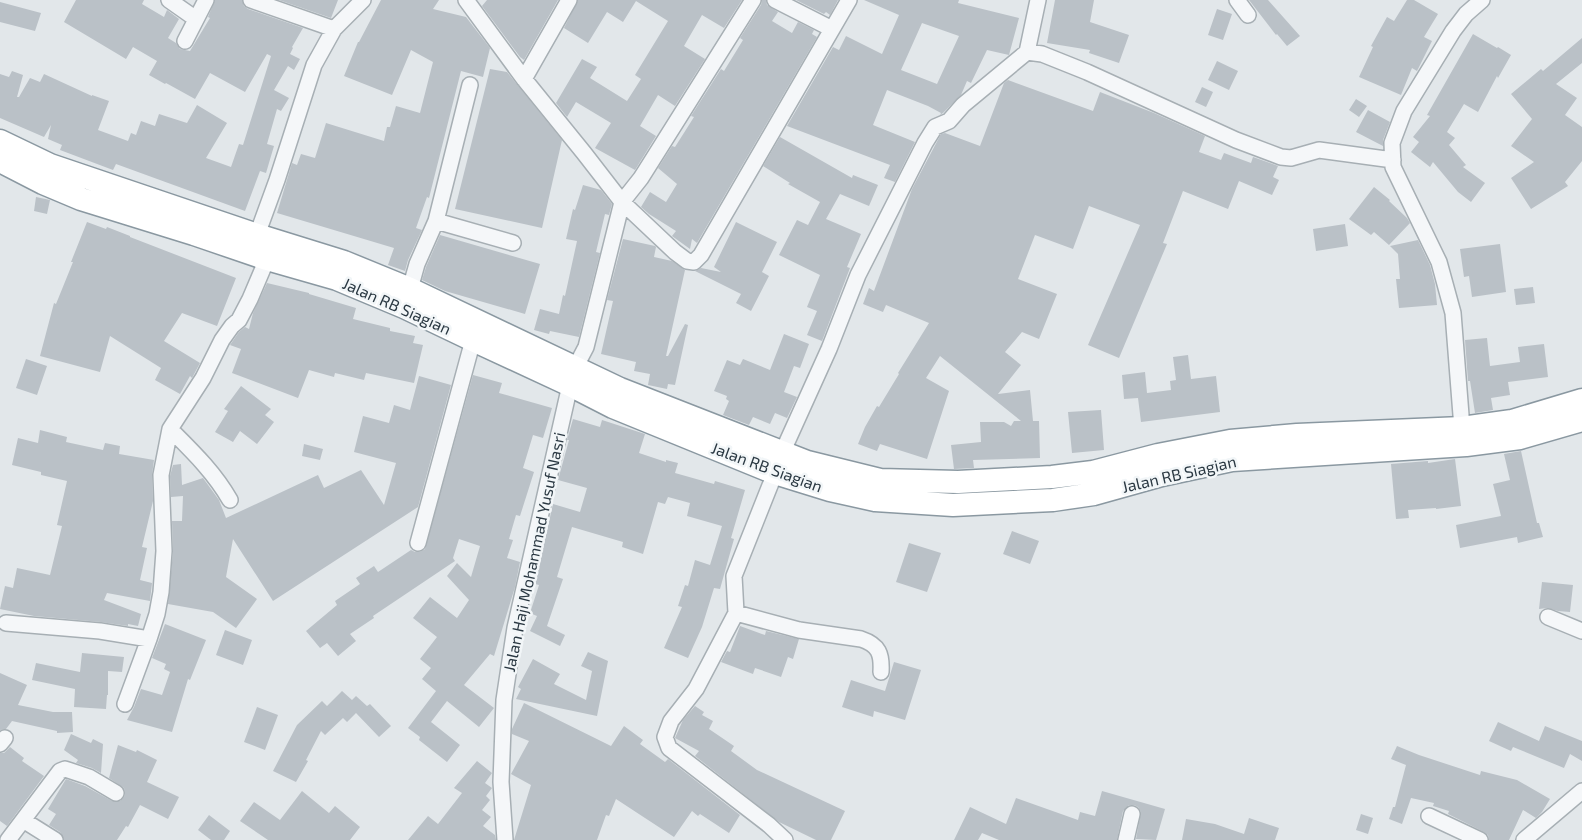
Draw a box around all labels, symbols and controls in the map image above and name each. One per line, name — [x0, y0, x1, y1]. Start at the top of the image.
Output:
street label: Jalan RB Siagian — [340, 273, 454, 338]
street label: Jalan Haji Mohammad Yusuf Nasri — [499, 430, 569, 674]
street label: Jalan RB Siagian — [709, 438, 825, 495]
street label: Jalan RB Siagian — [1120, 451, 1238, 496]

